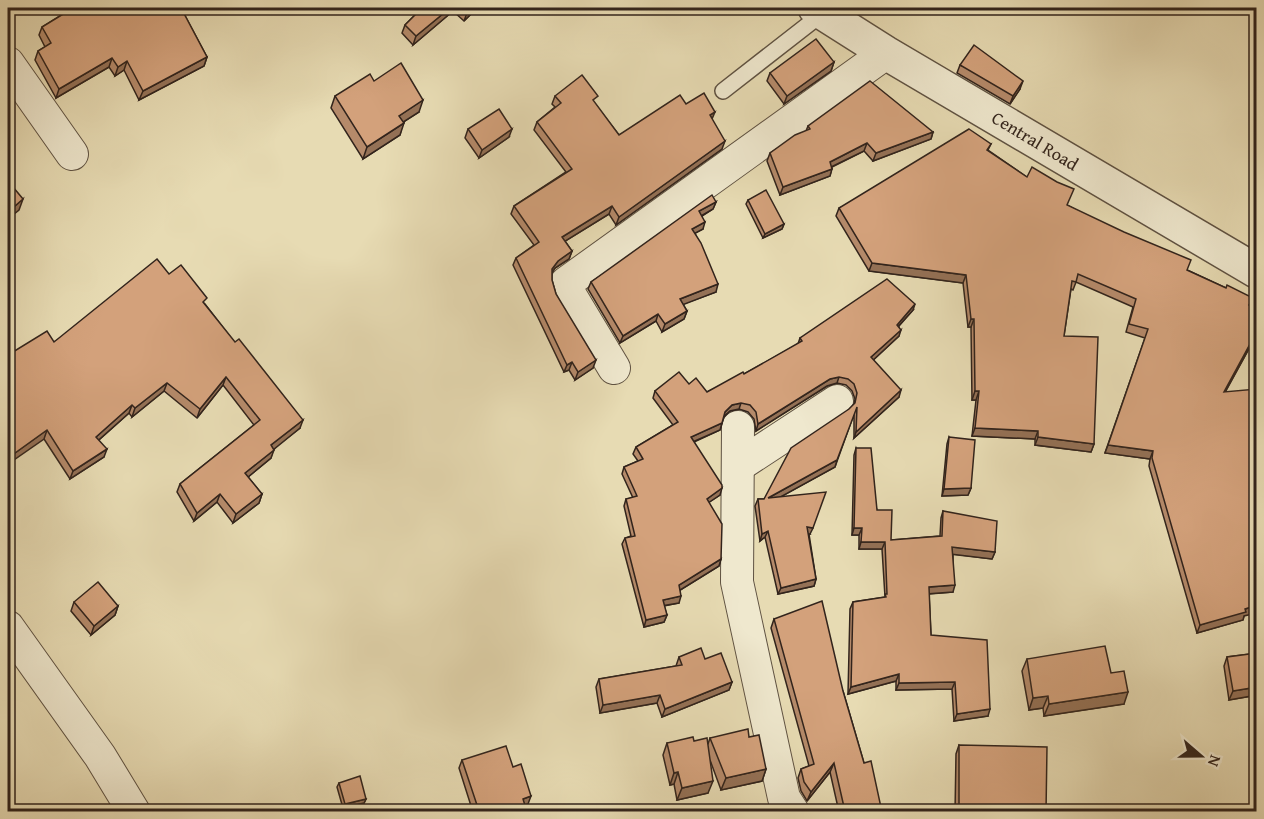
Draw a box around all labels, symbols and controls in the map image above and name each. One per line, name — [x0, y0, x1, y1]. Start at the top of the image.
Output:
street label: Central Road — [987, 104, 1084, 177]
north arrow — [1171, 726, 1231, 786]
text: N — [1202, 752, 1228, 771]

